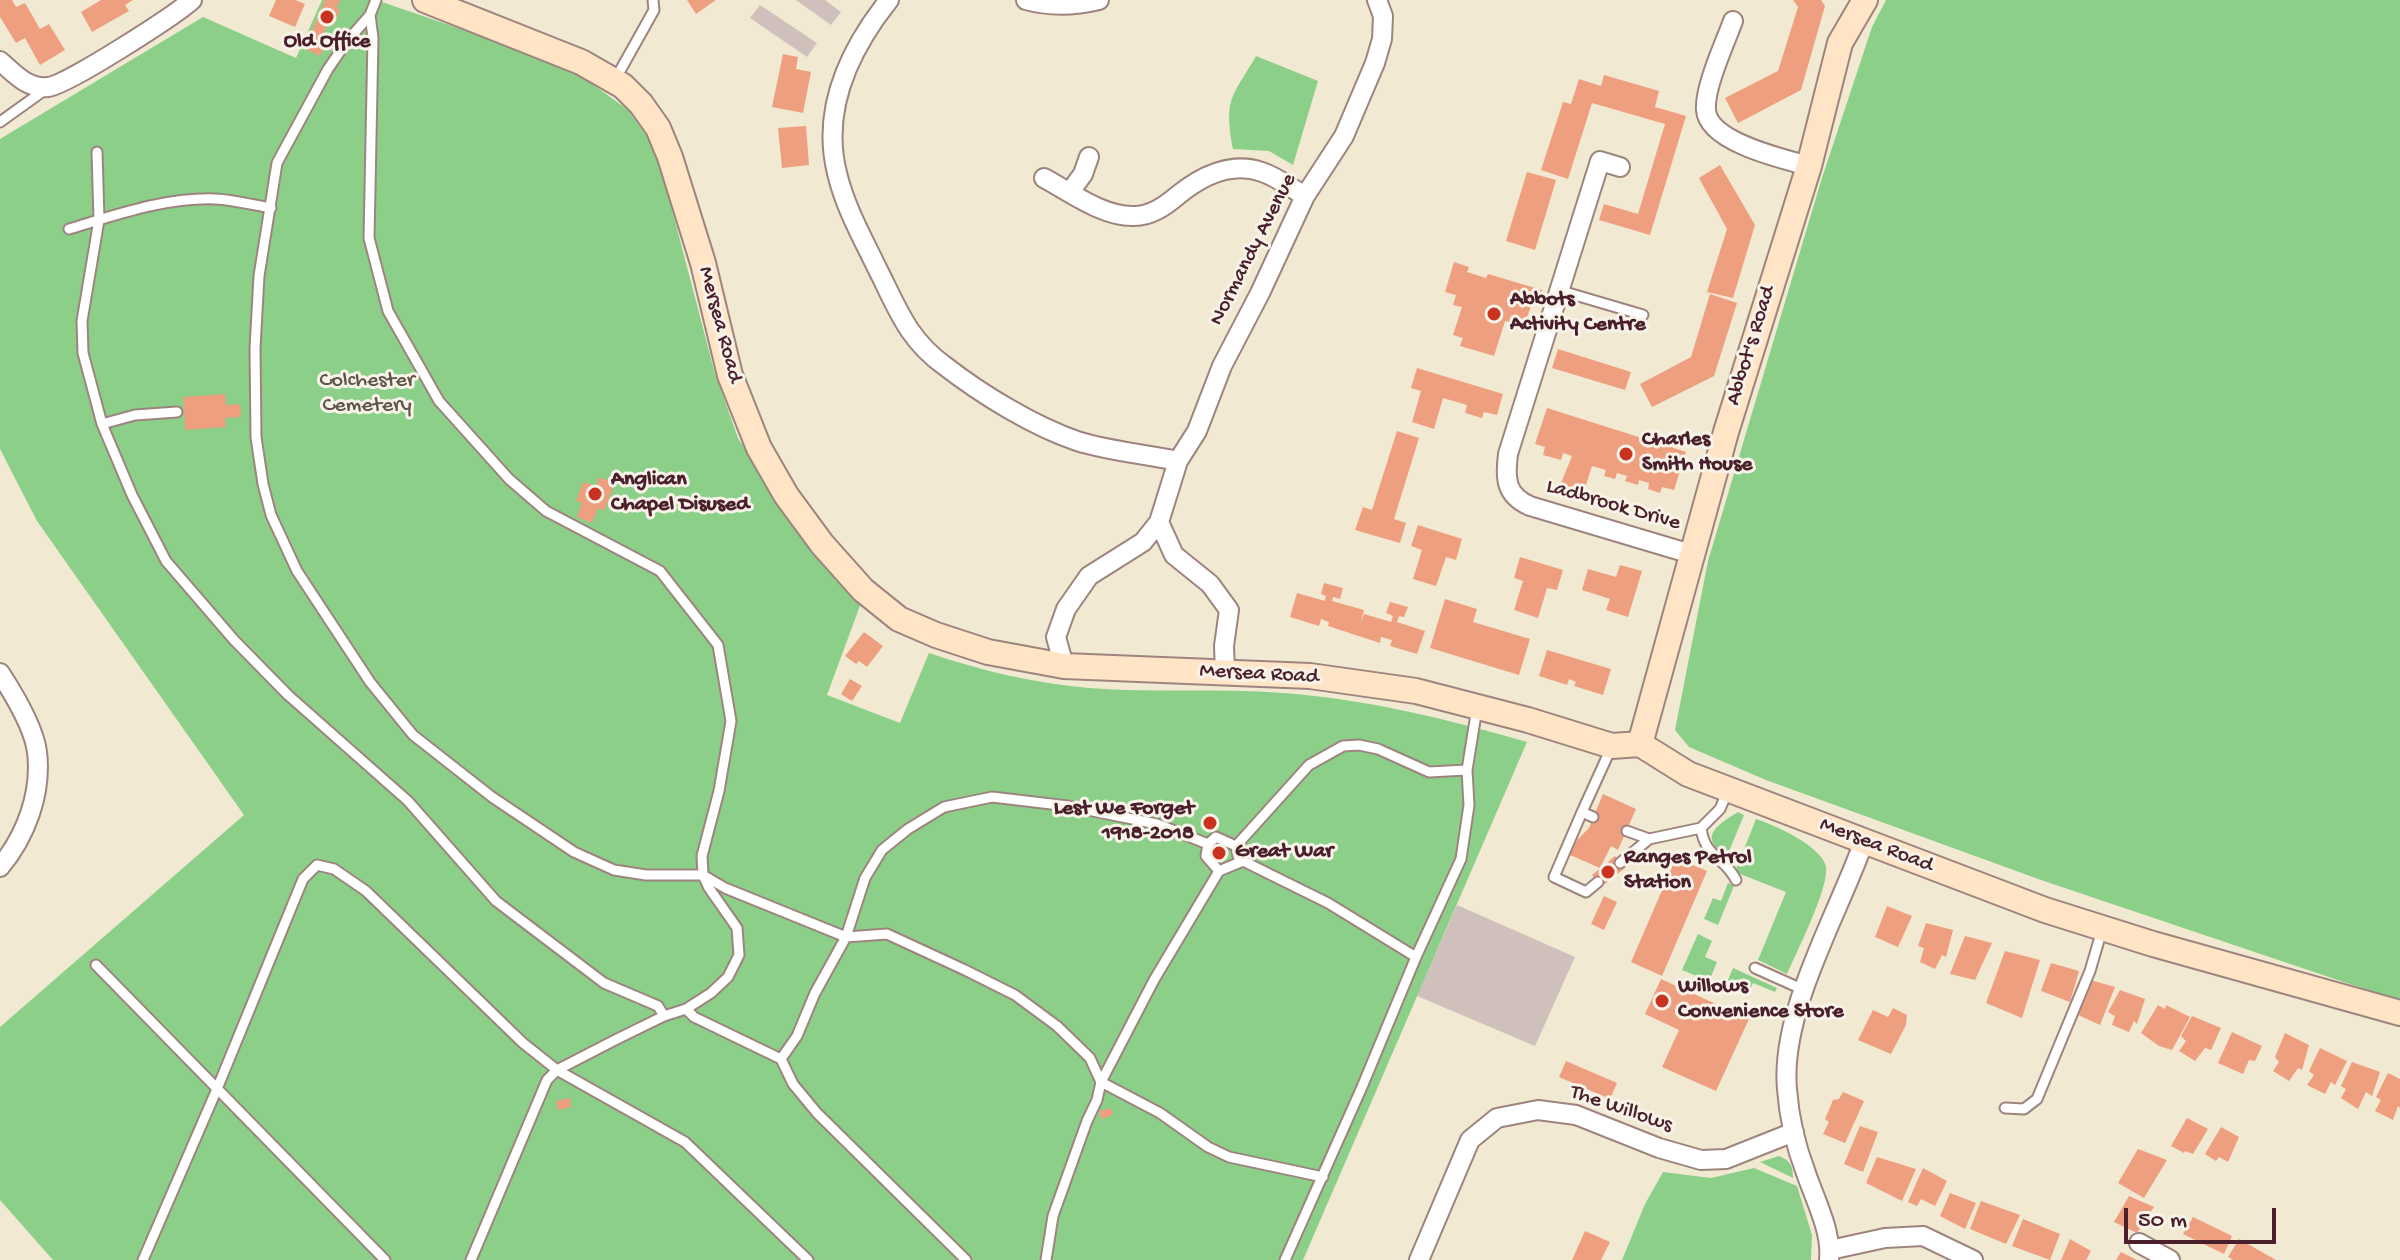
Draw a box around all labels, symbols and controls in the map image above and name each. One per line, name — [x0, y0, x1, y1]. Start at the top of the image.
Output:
marker: Old Office — [318, 8, 336, 26]
place label: Old Office — [284, 30, 370, 56]
street label: Normandy Avenue — [1204, 170, 1304, 330]
street label: Mersea Road — [691, 264, 747, 386]
street label: Abbot's Road — [1721, 283, 1783, 409]
place label: Abbots Activity Centre — [1510, 288, 1646, 340]
marker: Abbots Activity Centre — [1485, 305, 1503, 323]
park label: Colchester Cemetery — [319, 369, 415, 420]
place label: Charles Smith House — [1642, 428, 1752, 480]
marker: Charles Smith House — [1617, 445, 1635, 463]
place label: Anglican Chapel Disused — [611, 468, 749, 520]
street label: Ladbrook Drive — [1543, 474, 1683, 538]
marker: Anglican Chapel Disused — [586, 485, 604, 503]
street label: Mersea Road — [1199, 659, 1319, 691]
place label: Lest We Forget 1918-2018 — [1054, 797, 1194, 848]
street label: Mersea Road — [1816, 812, 1936, 880]
marker: Lest We Forget 1918-2018 — [1201, 814, 1219, 832]
place label: Great War — [1235, 840, 1333, 866]
marker: Great War — [1210, 844, 1228, 862]
place label: Ranges Petrol Station — [1624, 846, 1752, 898]
marker: Ranges Petrol Station — [1599, 863, 1617, 881]
place label: Willows Convenience Store — [1678, 975, 1844, 1026]
marker: Willows Convenience Store — [1653, 992, 1671, 1010]
street label: The Willows — [1566, 1080, 1676, 1140]
scale bar — [2128, 1192, 2280, 1242]
text: 50 m — [2138, 1207, 2187, 1236]

